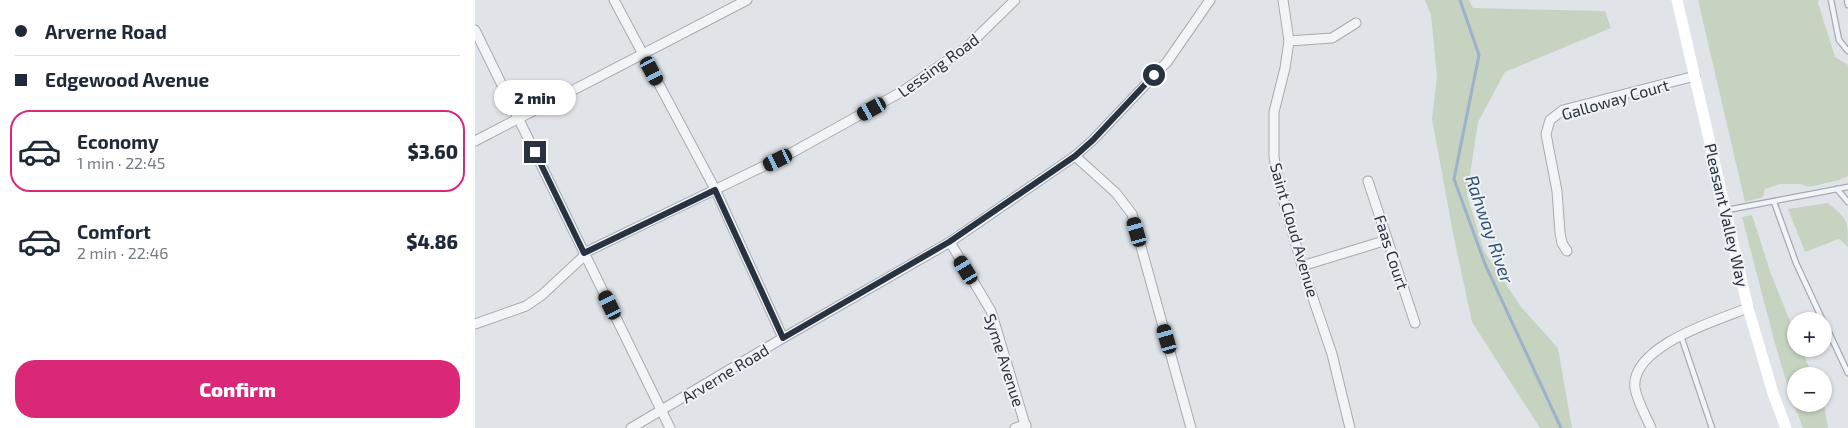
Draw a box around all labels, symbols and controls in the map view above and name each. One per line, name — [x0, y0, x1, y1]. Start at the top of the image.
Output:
text: Arverne Road — [45, 20, 167, 43]
street label: Lessing Road — [894, 29, 982, 101]
car — [638, 54, 665, 88]
route start — [1143, 64, 1165, 86]
text: Edgewood Avenue — [45, 68, 209, 91]
street label: Galloway Court — [1559, 75, 1671, 123]
callout: 2 min — [494, 80, 576, 114]
text: 2 min — [514, 88, 556, 107]
car — [855, 95, 888, 123]
icon: car — [17, 129, 62, 174]
text: Economy — [77, 130, 159, 153]
text: $3.60 — [407, 140, 458, 163]
route end — [524, 141, 546, 163]
street label: Pleasant Valley Way — [1701, 141, 1753, 289]
car — [761, 147, 794, 173]
text: 1 min · 22:45 — [77, 153, 165, 172]
street label: Saint Cloud Avenue — [1267, 161, 1323, 299]
water label: Rahway River — [1461, 172, 1519, 287]
street label: Faas Court — [1371, 212, 1413, 292]
car — [1125, 216, 1148, 248]
icon: car — [17, 219, 62, 264]
text: Comfort — [77, 220, 151, 243]
text: $4.86 — [406, 230, 458, 253]
text: 2 min · 22:46 — [77, 243, 169, 262]
car — [951, 253, 980, 287]
car — [596, 288, 623, 322]
street label: Syme Avenue — [981, 311, 1029, 409]
map controls — [1787, 312, 1832, 412]
button: + — [1787, 312, 1832, 357]
car — [1155, 323, 1178, 355]
street label: Arverne Road — [678, 340, 772, 406]
button: Confirm — [15, 360, 460, 418]
button: − — [1787, 367, 1832, 412]

